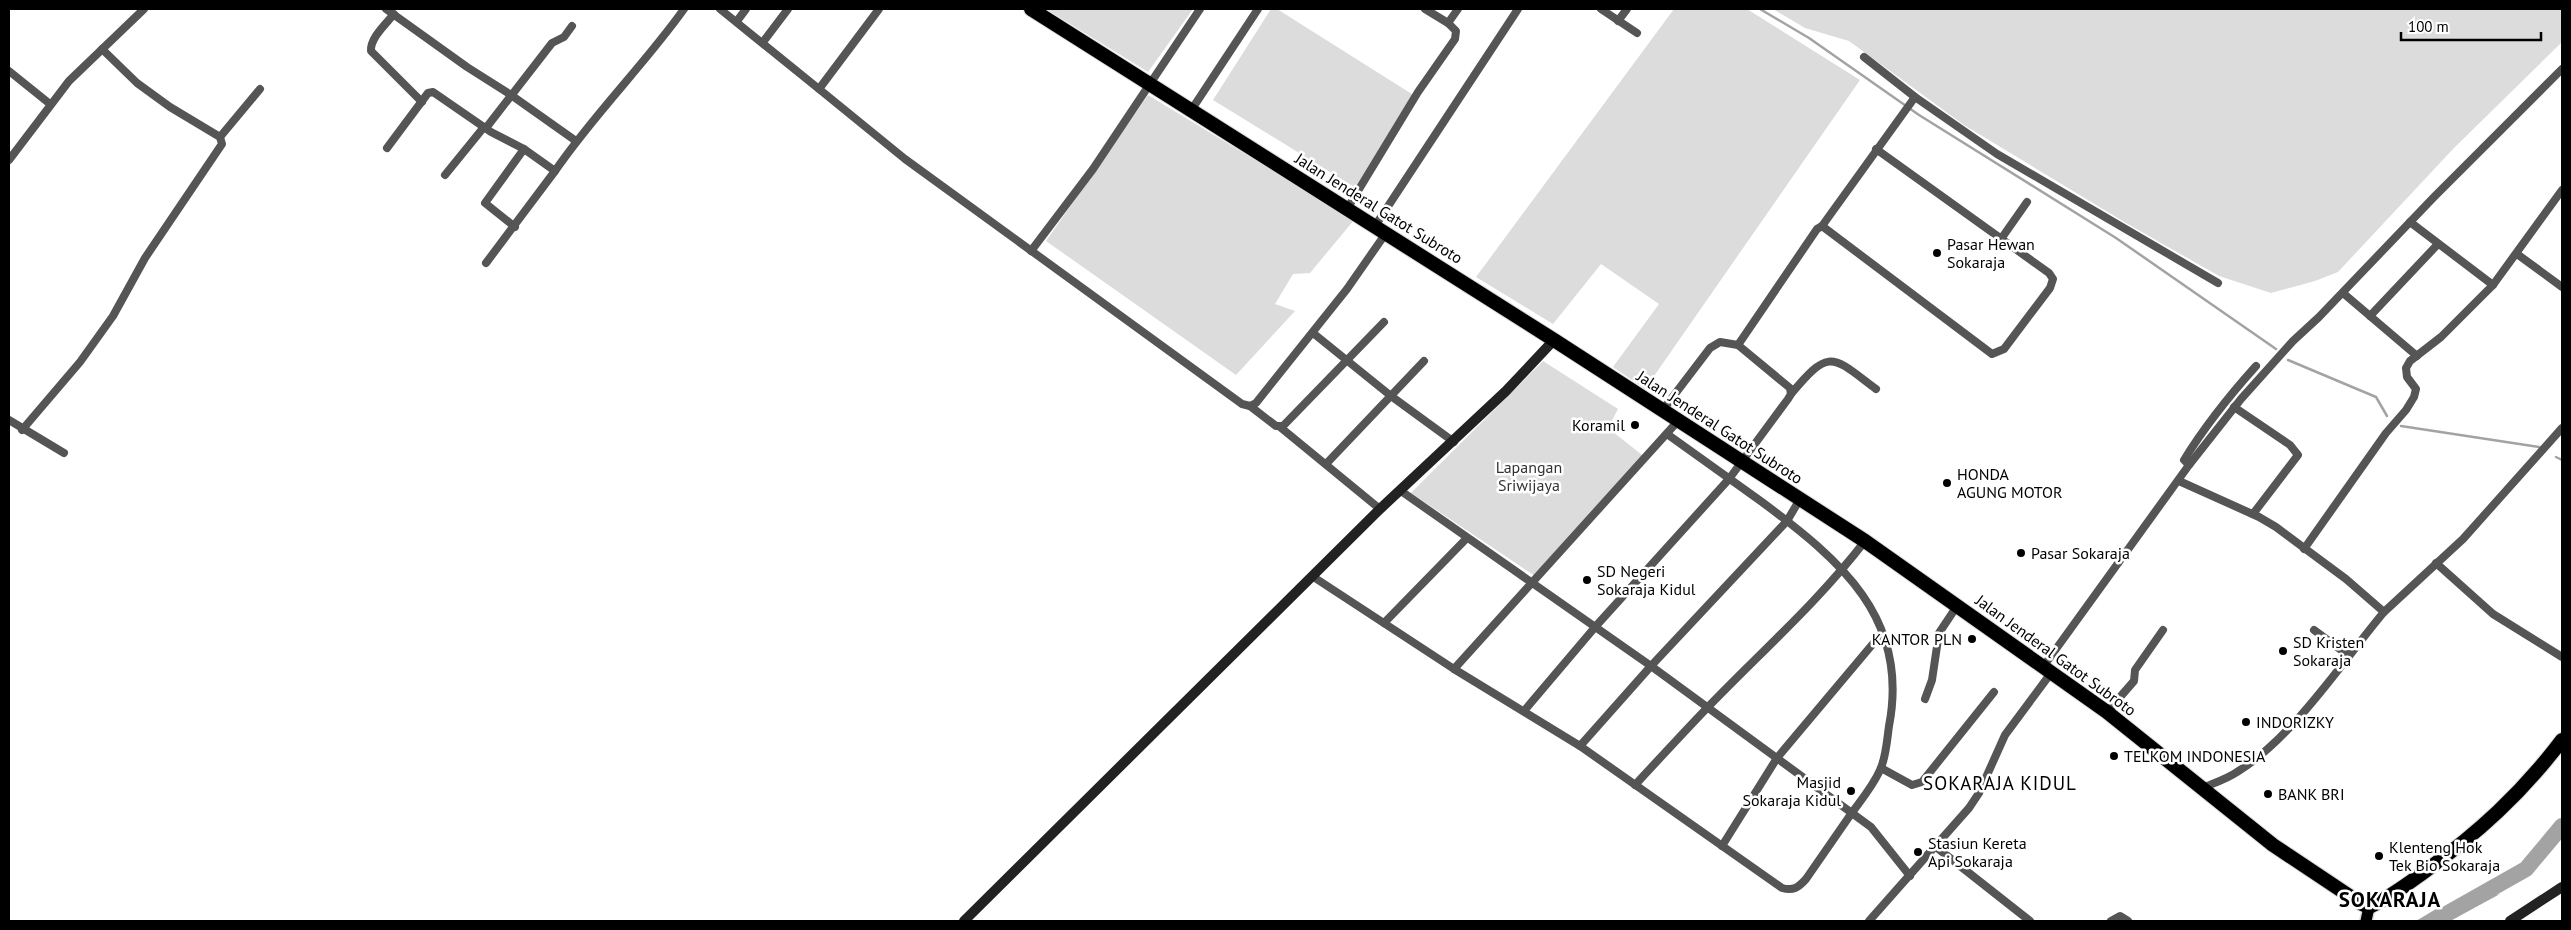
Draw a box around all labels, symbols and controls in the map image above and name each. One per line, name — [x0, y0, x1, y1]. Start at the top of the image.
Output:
scale bar — [2401, 10, 2541, 42]
text: 100 m — [2408, 17, 2449, 36]
street label: Jalan Jenderal Gatot Subroto — [1291, 148, 1466, 268]
place label: Pasar Hewan Sokaraja — [1947, 234, 2035, 272]
marker: Pasar Hewan Sokaraja — [1931, 247, 1943, 259]
street label: Jalan Jenderal Gatot Subroto — [1633, 365, 1807, 488]
place label: Koramil — [1572, 415, 1625, 435]
marker: Koramil — [1629, 419, 1641, 431]
park label: Lapangan Sriwijaya — [1496, 457, 1562, 495]
place label: HONDA AGUNG MOTOR — [1957, 464, 2062, 502]
marker: HONDA AGUNG MOTOR — [1941, 477, 1953, 489]
place label: Pasar Sokaraja — [2031, 543, 2130, 563]
marker: Pasar Sokaraja — [2015, 547, 2027, 559]
place label: SD Negeri Sokaraja Kidul — [1597, 561, 1696, 599]
marker: SD Negeri Sokaraja Kidul — [1581, 574, 1593, 586]
street label: Jalan Jenderal Gatot Subroto — [1971, 589, 2140, 720]
place label: KANTOR PLN — [1872, 629, 1962, 649]
place label: SD Kristen Sokaraja — [2293, 632, 2364, 670]
marker: KANTOR PLN — [1966, 633, 1978, 645]
marker: SD Kristen Sokaraja — [2277, 645, 2289, 657]
place label: INDORIZKY — [2256, 712, 2334, 732]
marker: INDORIZKY — [2240, 716, 2252, 728]
place label: TELKOM INDONESIA — [2124, 746, 2266, 766]
marker: TELKOM INDONESIA — [2108, 750, 2120, 762]
district label: SOKARAJA KIDUL — [1923, 771, 2077, 795]
place label: Masjid Sokaraja Kidul — [1743, 772, 1841, 810]
place label: BANK BRI — [2278, 784, 2345, 804]
marker: Masjid Sokaraja Kidul — [1845, 785, 1857, 797]
marker: BANK BRI — [2262, 788, 2274, 800]
place label: Stasiun Kereta Api Sokaraja — [1928, 833, 2027, 871]
place label: Klenteng Hok Tek Bio Sokaraja — [2389, 837, 2500, 875]
marker: Stasiun Kereta Api Sokaraja — [1912, 846, 1924, 858]
marker: Klenteng Hok Tek Bio Sokaraja — [2373, 850, 2385, 862]
district label: SOKARAJA — [2339, 886, 2441, 913]

